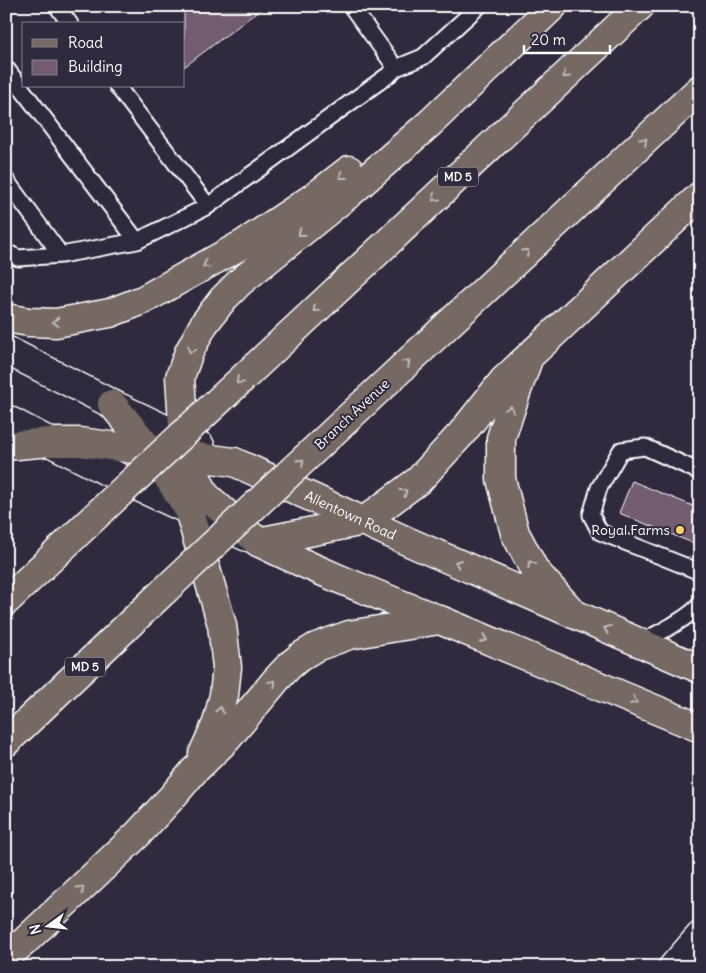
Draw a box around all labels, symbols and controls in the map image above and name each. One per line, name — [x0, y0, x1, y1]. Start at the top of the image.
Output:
legend — [22, 22, 185, 88]
scale bar — [524, 22, 610, 54]
text: 20 m — [531, 30, 566, 49]
text: Road — [68, 33, 103, 52]
text: Building — [68, 57, 123, 76]
one-way arrow — [563, 69, 572, 78]
one-way arrow — [639, 138, 648, 147]
road number: MD 5 — [438, 168, 478, 186]
one-way arrow — [338, 170, 348, 179]
one-way arrow — [431, 192, 440, 201]
one-way arrow — [297, 228, 306, 237]
one-way arrow — [520, 249, 529, 258]
one-way arrow — [202, 259, 211, 269]
one-way arrow — [313, 303, 322, 312]
one-way arrow — [51, 317, 59, 328]
one-way arrow — [186, 345, 197, 354]
one-way arrow — [401, 360, 410, 369]
one-way arrow — [236, 375, 245, 384]
street label: Branch Avenue — [311, 375, 393, 453]
one-way arrow — [505, 406, 515, 414]
one-way arrow — [296, 459, 305, 468]
street label: Allentown Road — [302, 487, 399, 544]
one-way arrow — [398, 489, 408, 498]
place label: Royal Farms — [591, 521, 670, 539]
marker: Royal Farms — [674, 524, 686, 536]
one-way arrow — [454, 559, 463, 570]
one-way arrow — [528, 561, 538, 570]
one-way arrow — [603, 624, 612, 635]
one-way arrow — [479, 632, 488, 643]
road number: MD 5 — [65, 658, 105, 676]
one-way arrow — [268, 679, 277, 688]
one-way arrow — [629, 694, 638, 705]
one-way arrow — [214, 706, 225, 715]
one-way arrow — [75, 886, 84, 895]
north arrow — [22, 900, 72, 950]
text: N — [25, 922, 45, 936]

